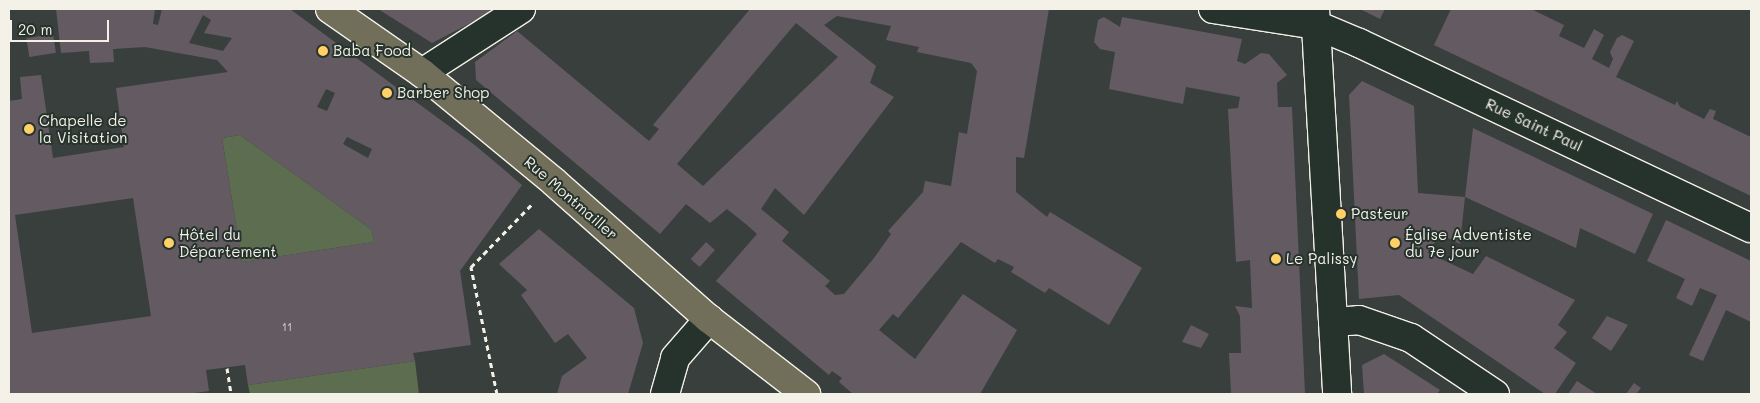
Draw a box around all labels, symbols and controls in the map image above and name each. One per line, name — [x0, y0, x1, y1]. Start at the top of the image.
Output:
scale bar — [12, 10, 111, 42]
text: 20 m — [18, 19, 52, 39]
place label: Baba Food — [333, 42, 411, 60]
marker: Baba Food — [317, 45, 329, 57]
place label: Barber Shop — [397, 84, 489, 102]
marker: Barber Shop — [381, 87, 393, 99]
street label: Rue Saint Paul — [1483, 95, 1585, 155]
place label: Chapelle de la Visitation — [39, 111, 127, 146]
marker: Chapelle de la Visitation — [23, 123, 35, 135]
street label: Rue Montmailler — [521, 153, 621, 243]
place label: Pasteur — [1351, 205, 1408, 223]
marker: Pasteur — [1335, 208, 1347, 220]
place label: Hôtel du Département — [179, 225, 277, 260]
place label: Église Adventiste du 7e jour — [1405, 225, 1532, 260]
marker: Hôtel du Département — [163, 237, 175, 249]
marker: Église Adventiste du 7e jour — [1389, 237, 1401, 249]
place label: Le Palissy — [1286, 250, 1357, 268]
marker: Le Palissy — [1270, 253, 1282, 265]
house number: 11 — [282, 320, 292, 334]

